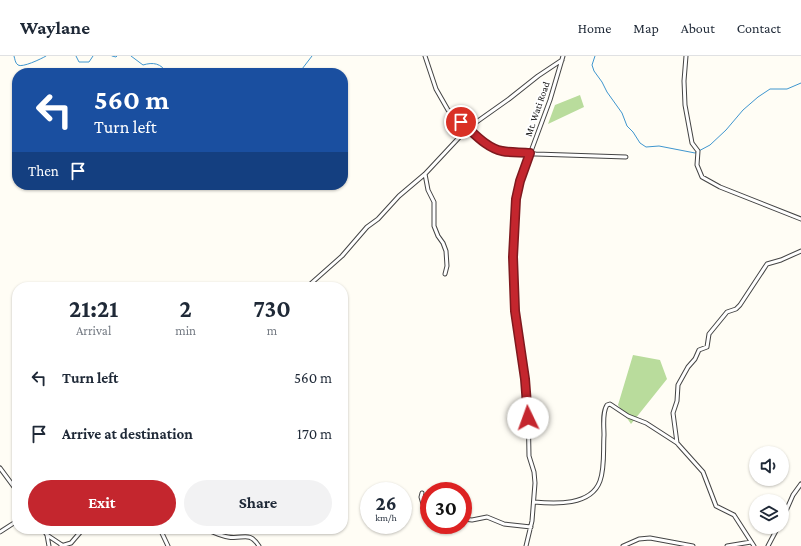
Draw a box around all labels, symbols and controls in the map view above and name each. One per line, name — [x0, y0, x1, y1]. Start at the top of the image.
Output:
text: Waylane — [20, 17, 90, 38]
text: Home — [578, 20, 611, 36]
text: Map — [633, 20, 659, 36]
text: About — [681, 20, 715, 36]
text: Contact — [737, 20, 781, 36]
street label: Mt. Wati Road — [522, 79, 552, 138]
icon: left — [28, 84, 80, 136]
text: 560 m — [94, 84, 169, 115]
pin — [444, 105, 478, 139]
icon: arrive — [450, 111, 472, 133]
text: Turn left — [94, 117, 157, 137]
icon: arrive — [67, 160, 89, 182]
text: Then — [28, 163, 59, 179]
text: 21:21 — [69, 295, 118, 322]
text: 2 — [180, 295, 192, 322]
text: 730 — [253, 295, 291, 322]
text: Arrival — [76, 323, 111, 338]
text: min — [175, 323, 196, 338]
text: m — [267, 323, 277, 338]
icon: left — [28, 367, 50, 389]
text: Turn left — [62, 370, 118, 386]
text: 560 m — [294, 370, 332, 386]
position arrow — [507, 397, 549, 439]
icon: arrive — [28, 423, 50, 445]
text: Arrive at destination — [62, 426, 193, 442]
text: 170 m — [297, 426, 332, 442]
map controls — [749, 446, 789, 534]
button: sound — [749, 446, 789, 486]
button: Exit — [28, 480, 176, 526]
button: Share — [184, 480, 332, 526]
speed limit sign: 30 — [420, 482, 472, 534]
text: 26 — [375, 492, 397, 514]
button: layers — [749, 494, 789, 534]
text: km/h — [375, 512, 397, 523]

